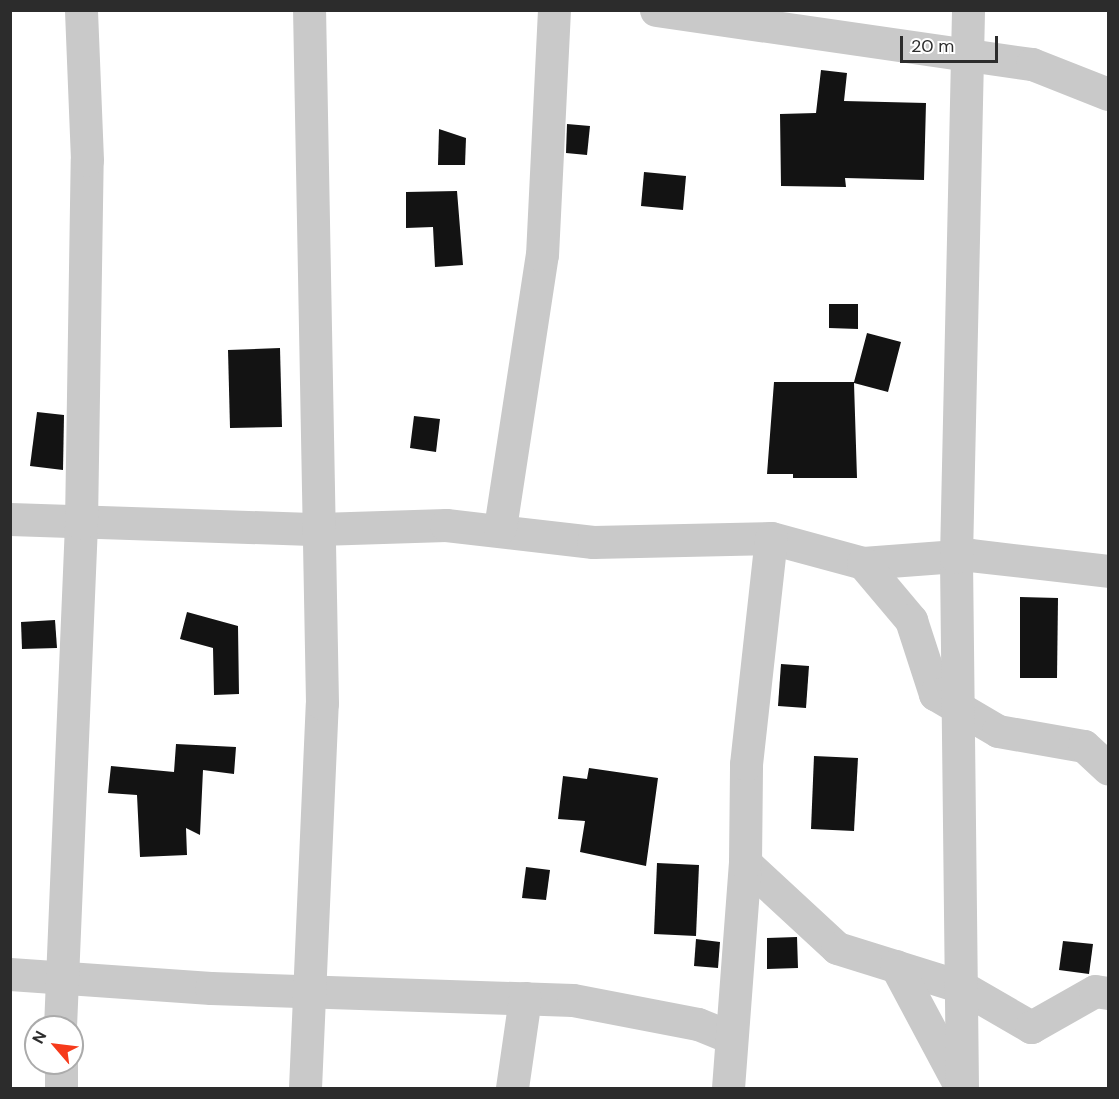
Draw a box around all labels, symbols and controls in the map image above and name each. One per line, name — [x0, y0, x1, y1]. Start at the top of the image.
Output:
scale bar — [903, 24, 1000, 62]
text: 20 m — [911, 34, 954, 58]
north arrow — [24, 1015, 84, 1075]
text: N — [27, 1027, 51, 1047]

